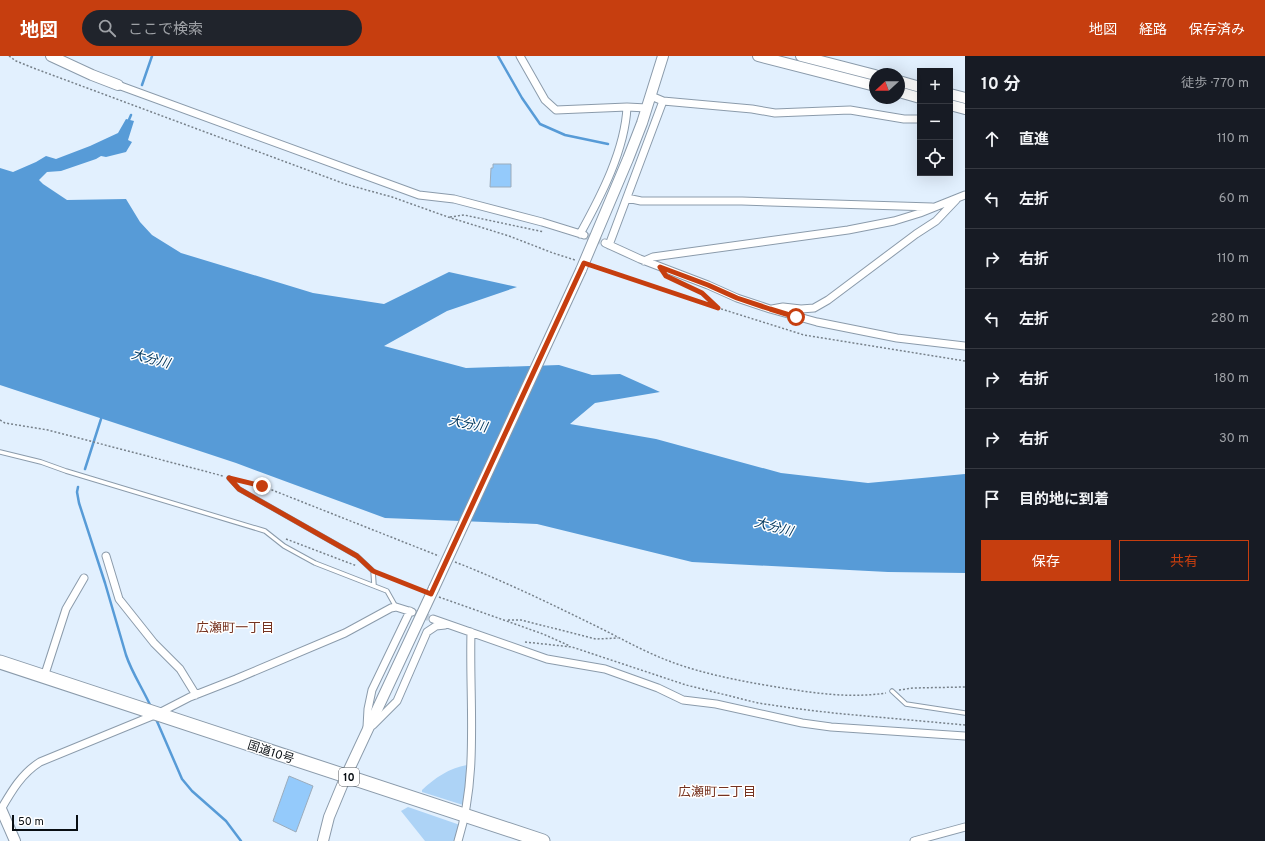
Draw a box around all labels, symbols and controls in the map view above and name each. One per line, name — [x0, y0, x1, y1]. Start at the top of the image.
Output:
search box — [82, 10, 362, 46]
icon: search — [96, 17, 118, 39]
text: 地図 — [20, 19, 58, 43]
text: ここで検索 — [128, 21, 203, 40]
text: 地図 — [1089, 22, 1117, 39]
text: 経路 — [1139, 22, 1167, 39]
text: 保存済み — [1189, 22, 1245, 39]
north arrow — [869, 68, 905, 104]
map controls — [917, 68, 953, 176]
button: + — [917, 68, 953, 104]
text: 10 分 — [981, 74, 1020, 96]
text: 徒歩 · 770 m — [1181, 76, 1249, 92]
button: − — [917, 104, 953, 140]
icon: ahead — [981, 128, 1003, 150]
text: 直進 — [1019, 131, 1049, 150]
text: 110 m — [1217, 131, 1249, 147]
button: locate — [917, 140, 953, 176]
icon: left — [981, 188, 1003, 210]
text: 左折 — [1019, 191, 1049, 210]
text: 60 m — [1219, 191, 1249, 207]
icon: right — [981, 248, 1003, 270]
text: 右折 — [1019, 251, 1049, 270]
text: 110 m — [1217, 251, 1249, 267]
route start — [787, 308, 805, 326]
icon: left — [981, 308, 1003, 330]
text: 左折 — [1019, 311, 1049, 330]
text: 280 m — [1211, 311, 1249, 327]
water label: 大分川 — [130, 347, 173, 373]
icon: right — [981, 368, 1003, 390]
text: 右折 — [1019, 371, 1049, 390]
text: 180 m — [1214, 371, 1249, 387]
water label: 大分川 — [447, 413, 490, 437]
icon: right — [981, 428, 1003, 450]
text: 右折 — [1019, 431, 1049, 450]
text: 30 m — [1219, 431, 1249, 447]
route end — [253, 477, 271, 495]
icon: arrive — [981, 488, 1003, 510]
text: 目的地に到着 — [1019, 491, 1109, 510]
water label: 大分川 — [753, 515, 796, 541]
button: 保存 — [981, 540, 1111, 581]
button: 共有 — [1119, 540, 1249, 581]
district label: 広瀬町一丁目 — [196, 621, 274, 637]
street label: 国道10号 — [245, 738, 296, 768]
road number: 10 — [339, 768, 359, 786]
district label: 広瀬町二丁目 — [678, 785, 756, 801]
scale bar — [12, 813, 78, 832]
text: 50 m — [18, 815, 44, 829]

